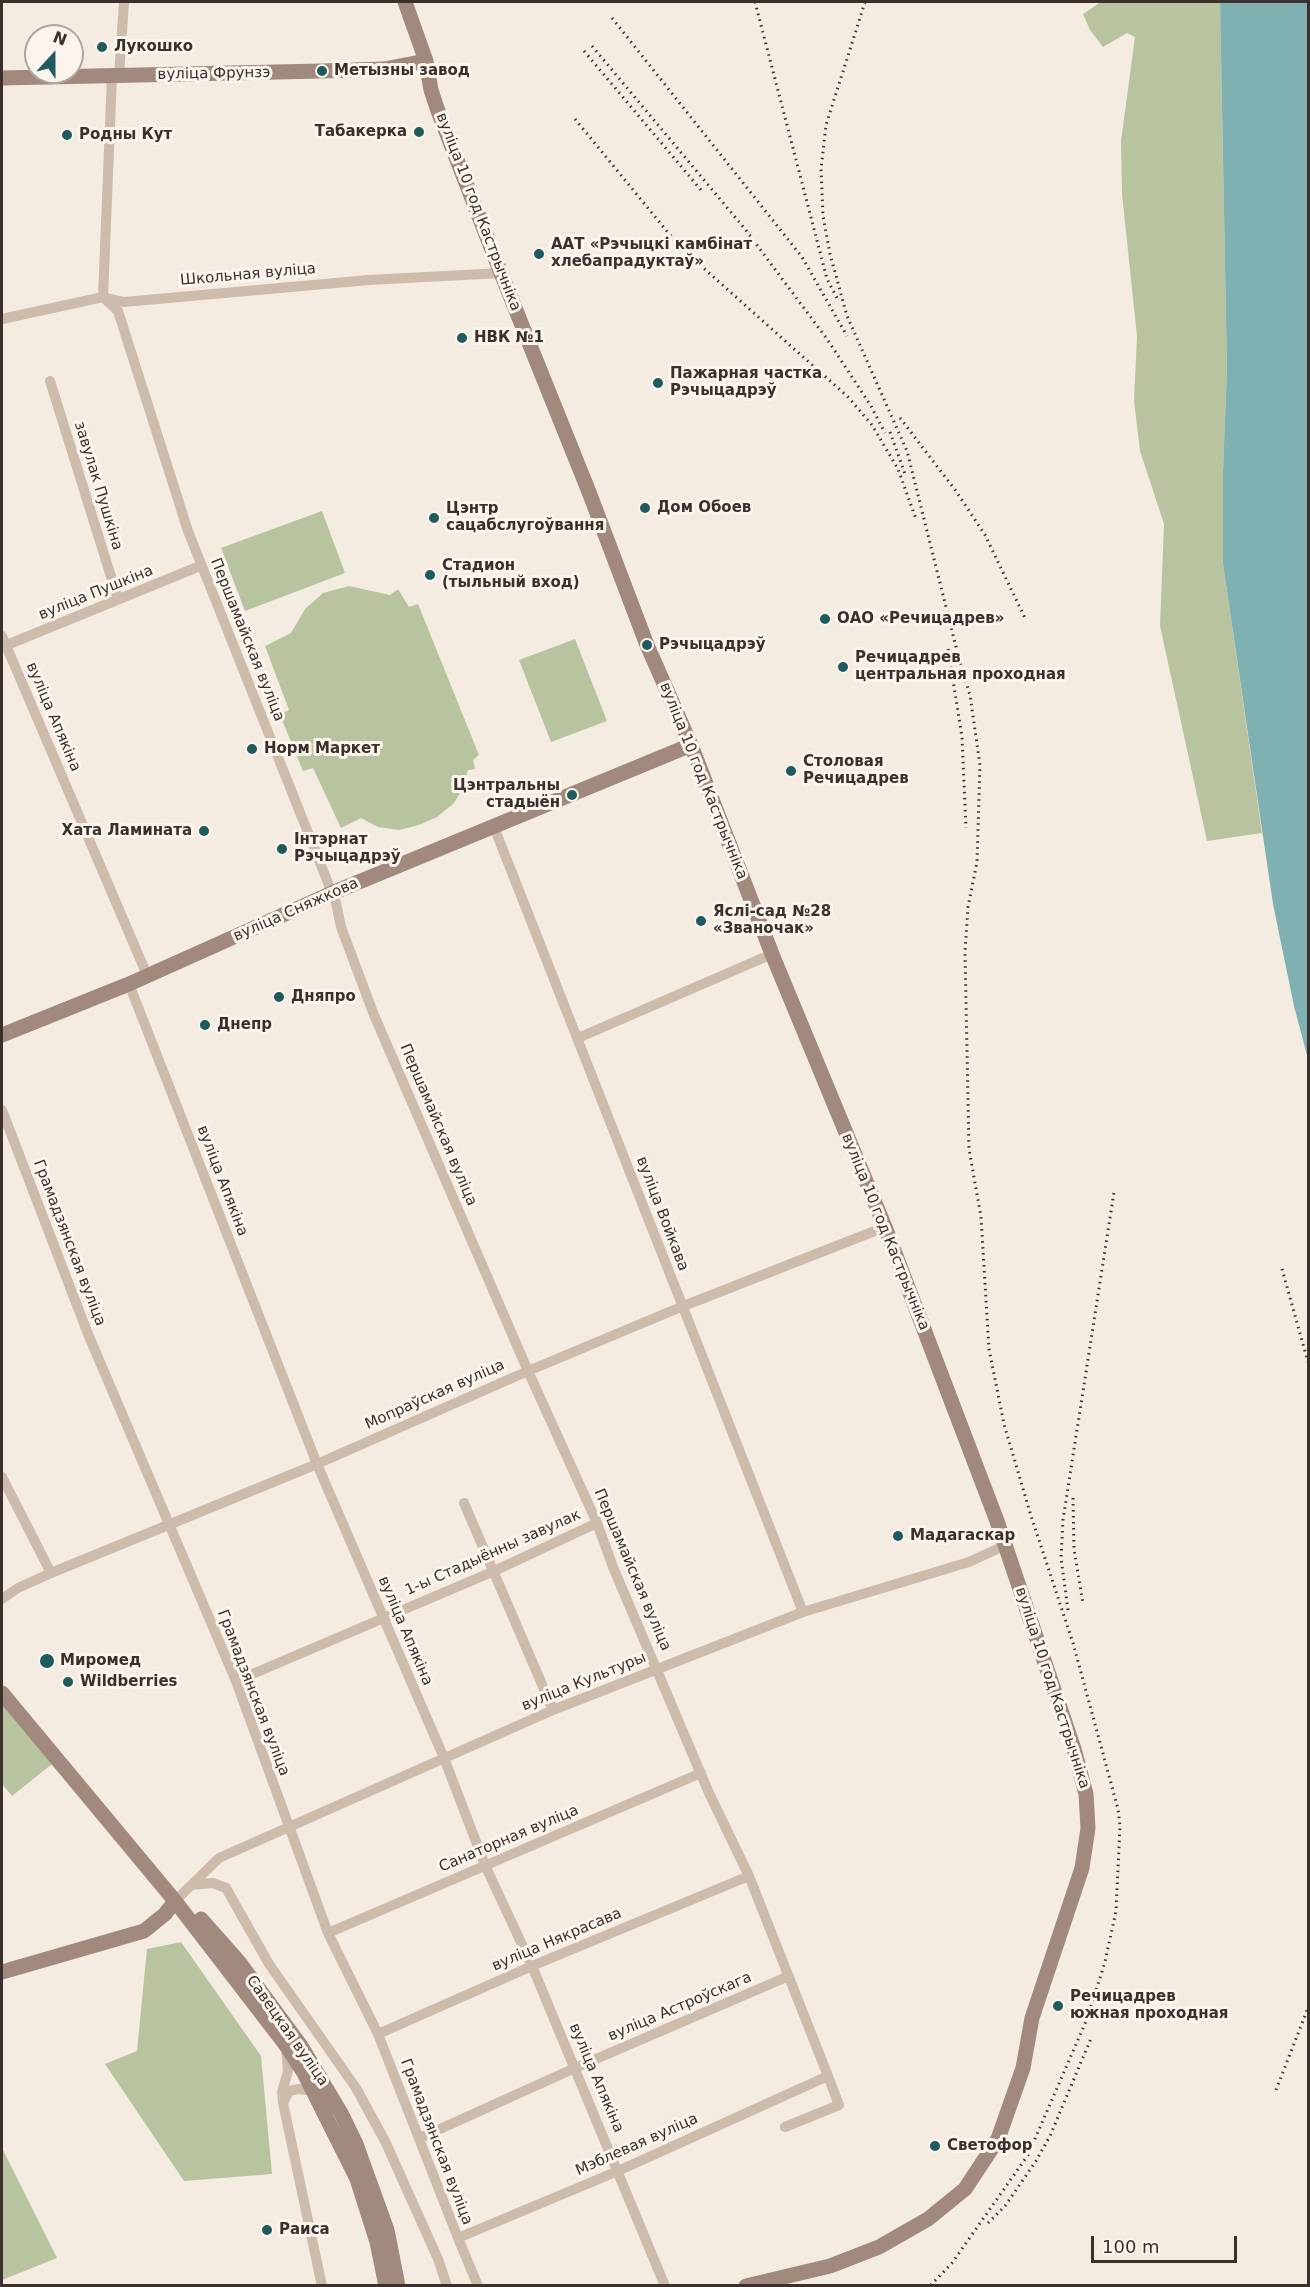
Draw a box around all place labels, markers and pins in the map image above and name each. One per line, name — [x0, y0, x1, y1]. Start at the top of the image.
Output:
place label: Лукошко — [114, 38, 193, 56]
marker: Лукошко — [95, 40, 109, 54]
place label: Метызны завод — [334, 62, 470, 80]
marker: Метызны завод — [315, 64, 329, 78]
place label: Табакерка — [315, 123, 407, 141]
marker: Табакерка — [412, 125, 426, 139]
place label: Родны Кут — [79, 126, 172, 144]
marker: Родны Кут — [60, 128, 74, 142]
place label: ААТ «Рэчыцкі камбінат хлебапрадуктаў» — [551, 236, 752, 271]
marker: ААТ «Рэчыцкі камбінат хлебапрадуктаў» — [532, 247, 546, 261]
place label: НВК №1 — [474, 329, 544, 347]
marker: НВК №1 — [455, 331, 469, 345]
place label: Пажарная частка Рэчыцадрэў — [670, 365, 822, 400]
marker: Пажарная частка Рэчыцадрэў — [651, 376, 665, 390]
place label: Дом Обоев — [657, 499, 751, 517]
place label: Цэнтр сацабслугоўвання — [446, 500, 604, 535]
marker: Дом Обоев — [638, 501, 652, 515]
marker: Цэнтр сацабслугоўвання — [427, 511, 441, 525]
place label: Стадион (тыльный вход) — [442, 557, 580, 592]
marker: Стадион (тыльный вход) — [423, 568, 437, 582]
place label: ОАО «Речицадрев» — [837, 610, 1004, 628]
marker: ОАО «Речицадрев» — [818, 612, 832, 626]
place label: Рэчыцадрэў — [659, 636, 766, 654]
marker: Рэчыцадрэў — [640, 638, 654, 652]
place label: Речицадрев центральная проходная — [855, 649, 1066, 684]
marker: Речицадрев центральная проходная — [836, 660, 850, 674]
place label: Норм Маркет — [264, 740, 380, 758]
marker: Норм Маркет — [245, 742, 259, 756]
place label: Столовая Речицадрев — [803, 753, 909, 788]
marker: Столовая Речицадрев — [784, 764, 798, 778]
place label: Цэнтральны стадыён — [453, 777, 560, 812]
marker: Цэнтральны стадыён — [565, 788, 579, 802]
place label: Хата Ламината — [62, 822, 192, 840]
marker: Хата Ламината — [197, 824, 211, 838]
place label: Інтэрнат Рэчыцадрэў — [294, 831, 401, 866]
marker: Інтэрнат Рэчыцадрэў — [275, 842, 289, 856]
place label: Яслі-сад №28 «Званочак» — [713, 903, 831, 938]
marker: Яслі-сад №28 «Званочак» — [694, 914, 708, 928]
place label: Дняпро — [291, 988, 356, 1006]
marker: Дняпро — [272, 990, 286, 1004]
place label: Днепр — [217, 1016, 272, 1034]
marker: Днепр — [198, 1018, 212, 1032]
place label: Мадагаскар — [910, 1527, 1015, 1545]
marker: Мадагаскар — [891, 1529, 905, 1543]
marker: Миромед — [38, 1652, 56, 1670]
place label: Миромед — [60, 1652, 141, 1670]
place label: Wildberries — [80, 1673, 178, 1691]
marker: Wildberries — [61, 1675, 75, 1689]
place label: Речицадрев южная проходная — [1070, 1988, 1228, 2023]
marker: Речицадрев южная проходная — [1051, 1999, 1065, 2013]
place label: Светофор — [947, 2137, 1033, 2155]
marker: Светофор — [928, 2139, 942, 2153]
place label: Раиса — [279, 2221, 330, 2239]
marker: Раиса — [260, 2223, 274, 2237]

